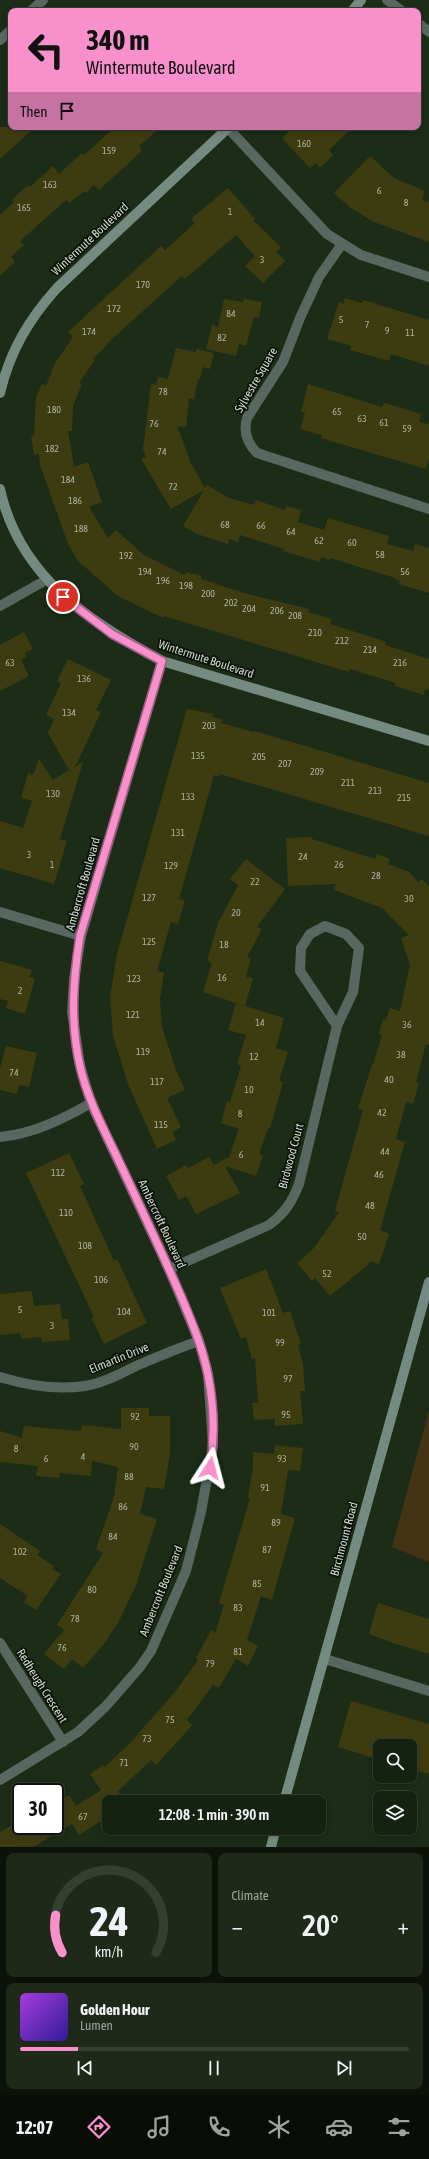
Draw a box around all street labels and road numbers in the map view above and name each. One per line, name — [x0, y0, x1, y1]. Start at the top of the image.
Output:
street label: Wintermute Boulevard — [49, 200, 131, 278]
street label: Sylvestre Square — [232, 345, 280, 415]
street label: Wintermute Boulevard — [156, 637, 256, 681]
street label: Ambercroft Boulevard — [63, 836, 103, 932]
street label: Birdwood Court — [276, 1121, 307, 1190]
street label: Ambercroft Boulevard — [135, 1177, 189, 1271]
street label: Elmartin Drive — [87, 1340, 151, 1376]
street label: Birchmount Road — [327, 1500, 361, 1578]
street label: Ambercroft Boulevard — [136, 1544, 186, 1638]
street label: Redheugh Crescent — [14, 1646, 71, 1726]

